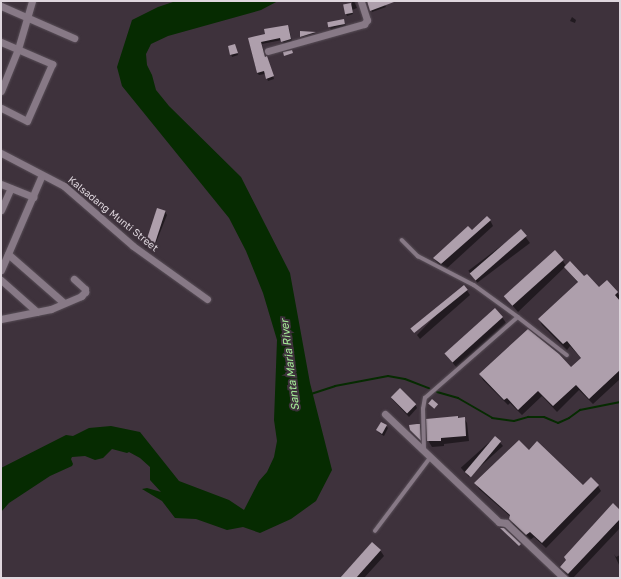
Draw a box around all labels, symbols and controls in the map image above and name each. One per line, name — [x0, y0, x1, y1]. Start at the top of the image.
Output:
street label: Kalsadang Munti Street — [65, 174, 161, 254]
water label: Santa Maria River — [278, 318, 302, 412]

